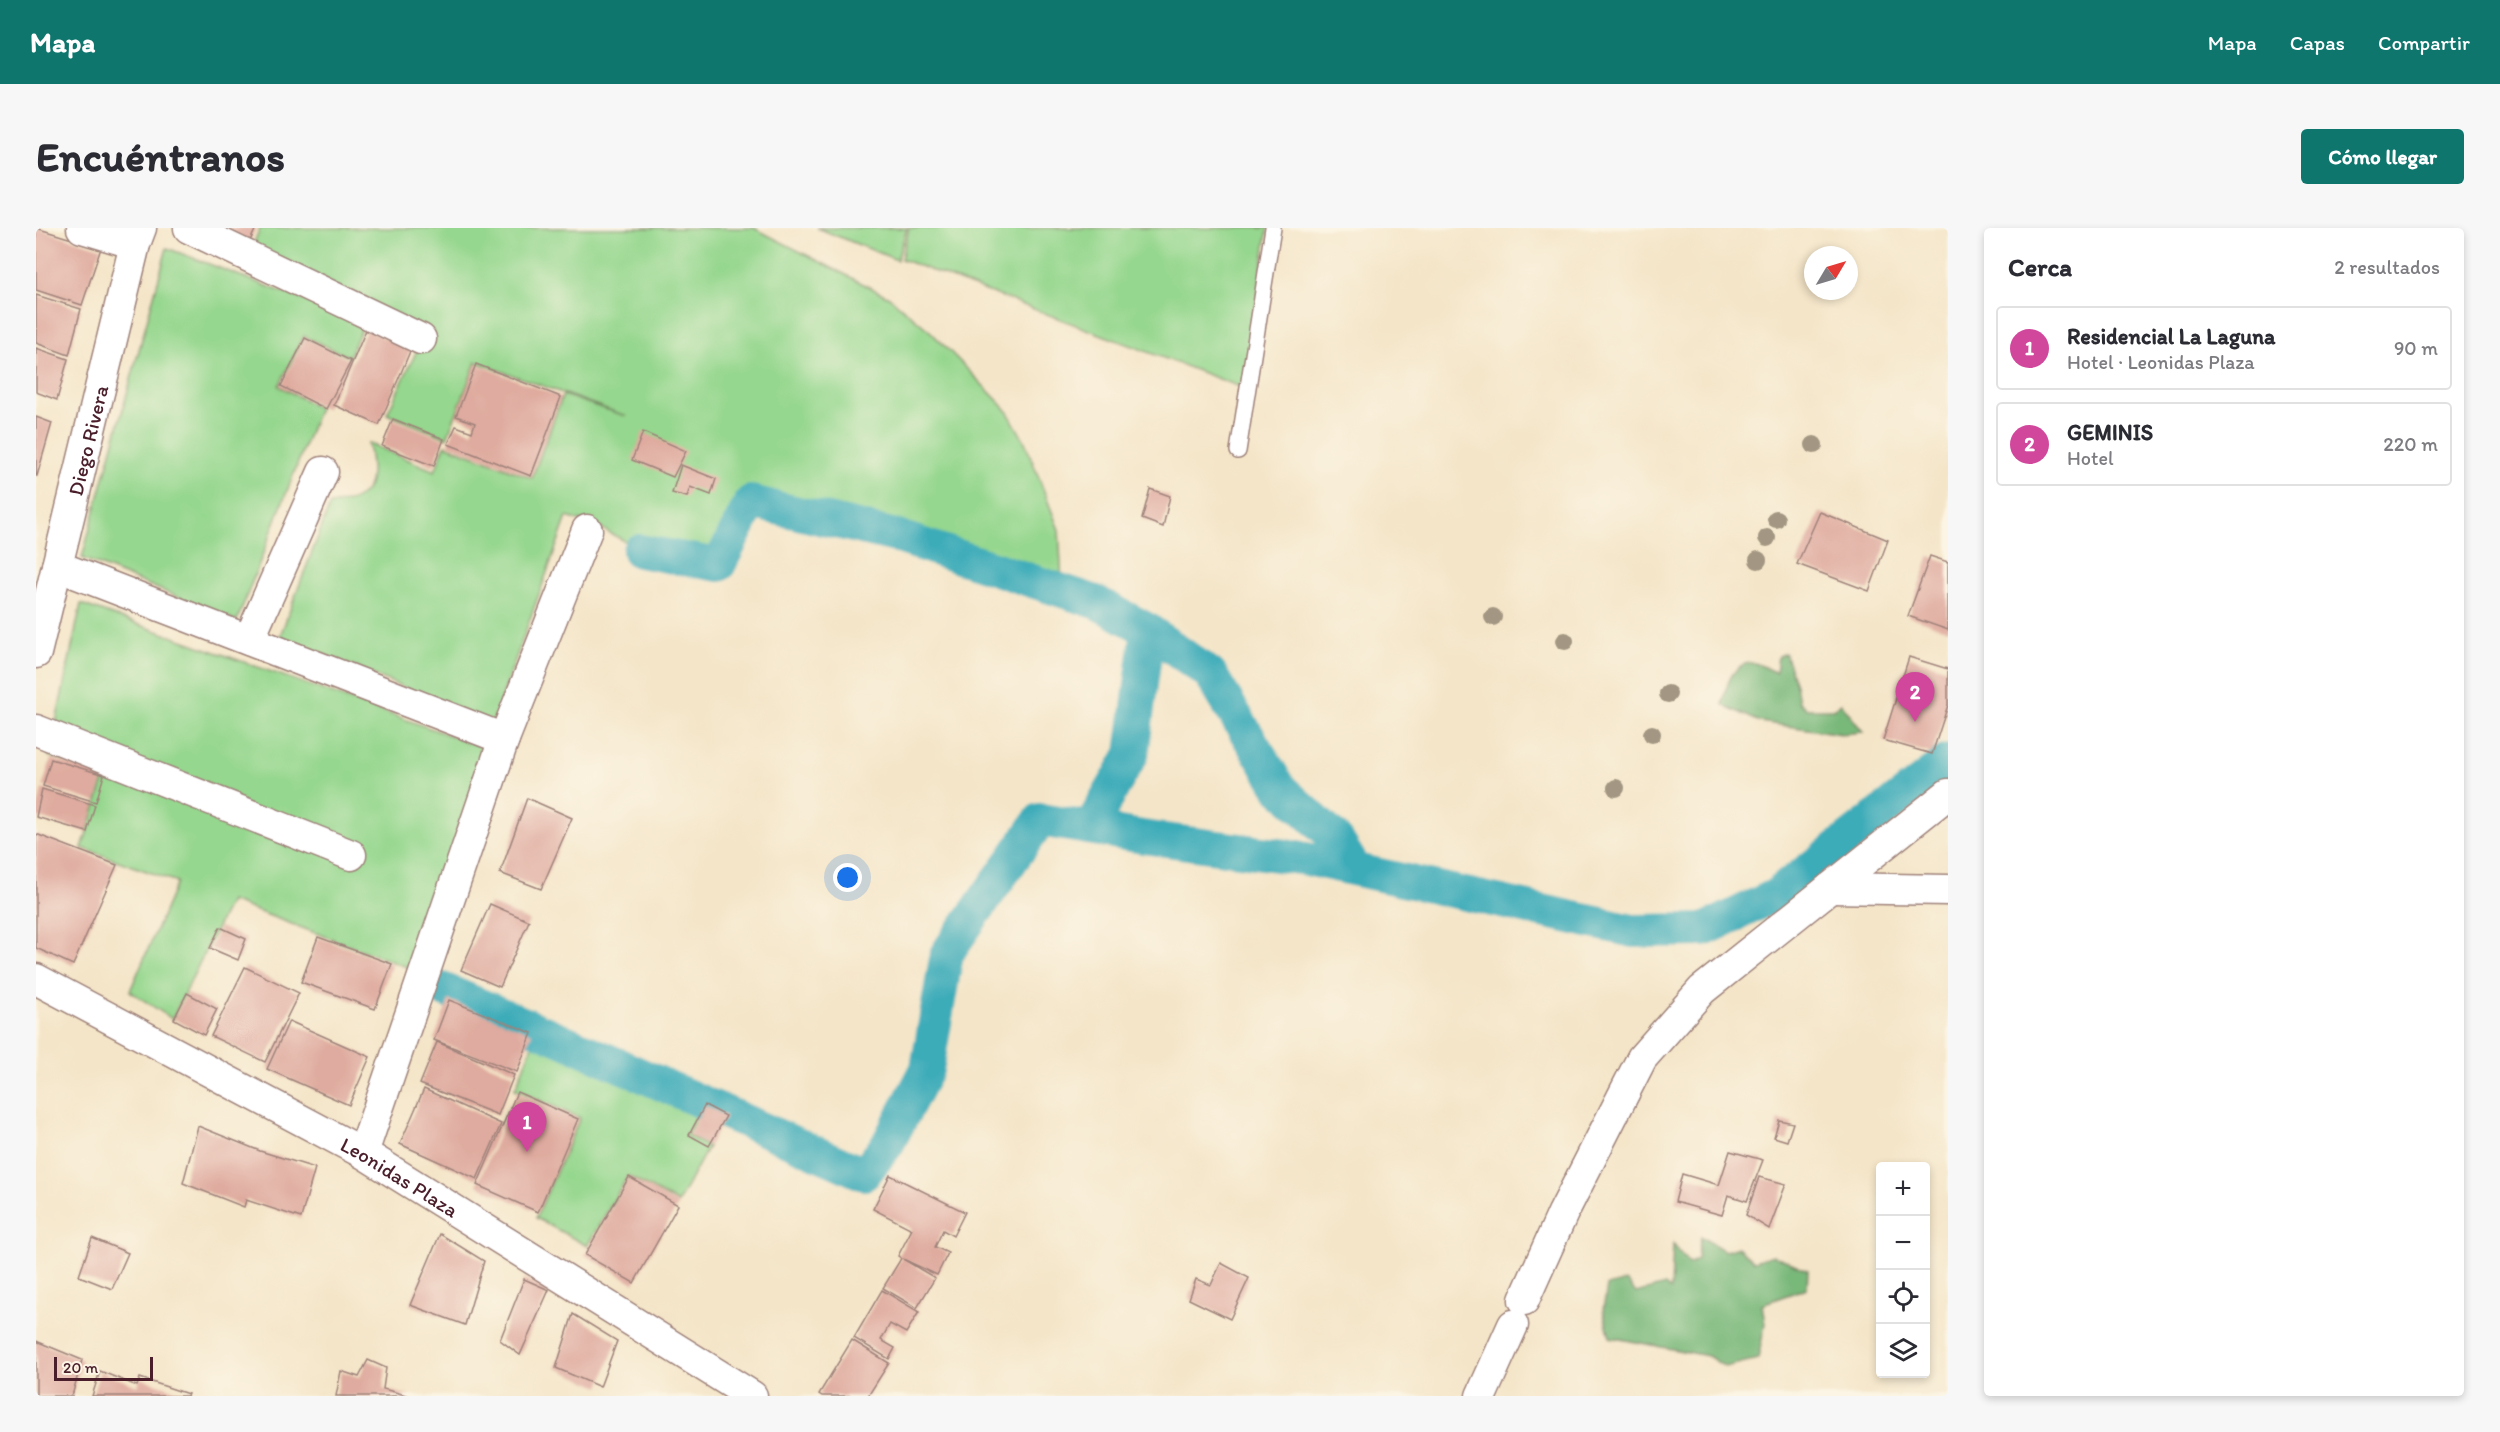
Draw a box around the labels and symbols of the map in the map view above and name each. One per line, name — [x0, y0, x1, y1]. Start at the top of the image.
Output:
north arrow — [1804, 246, 1858, 300]
street label: Diego Rivera — [62, 382, 113, 498]
pin: 2 — [1896, 672, 1934, 722]
your location — [833, 863, 862, 892]
pin: 1 — [508, 1102, 546, 1152]
street label: Leonidas Plaza — [337, 1131, 463, 1222]
scale bar — [54, 1354, 153, 1382]

